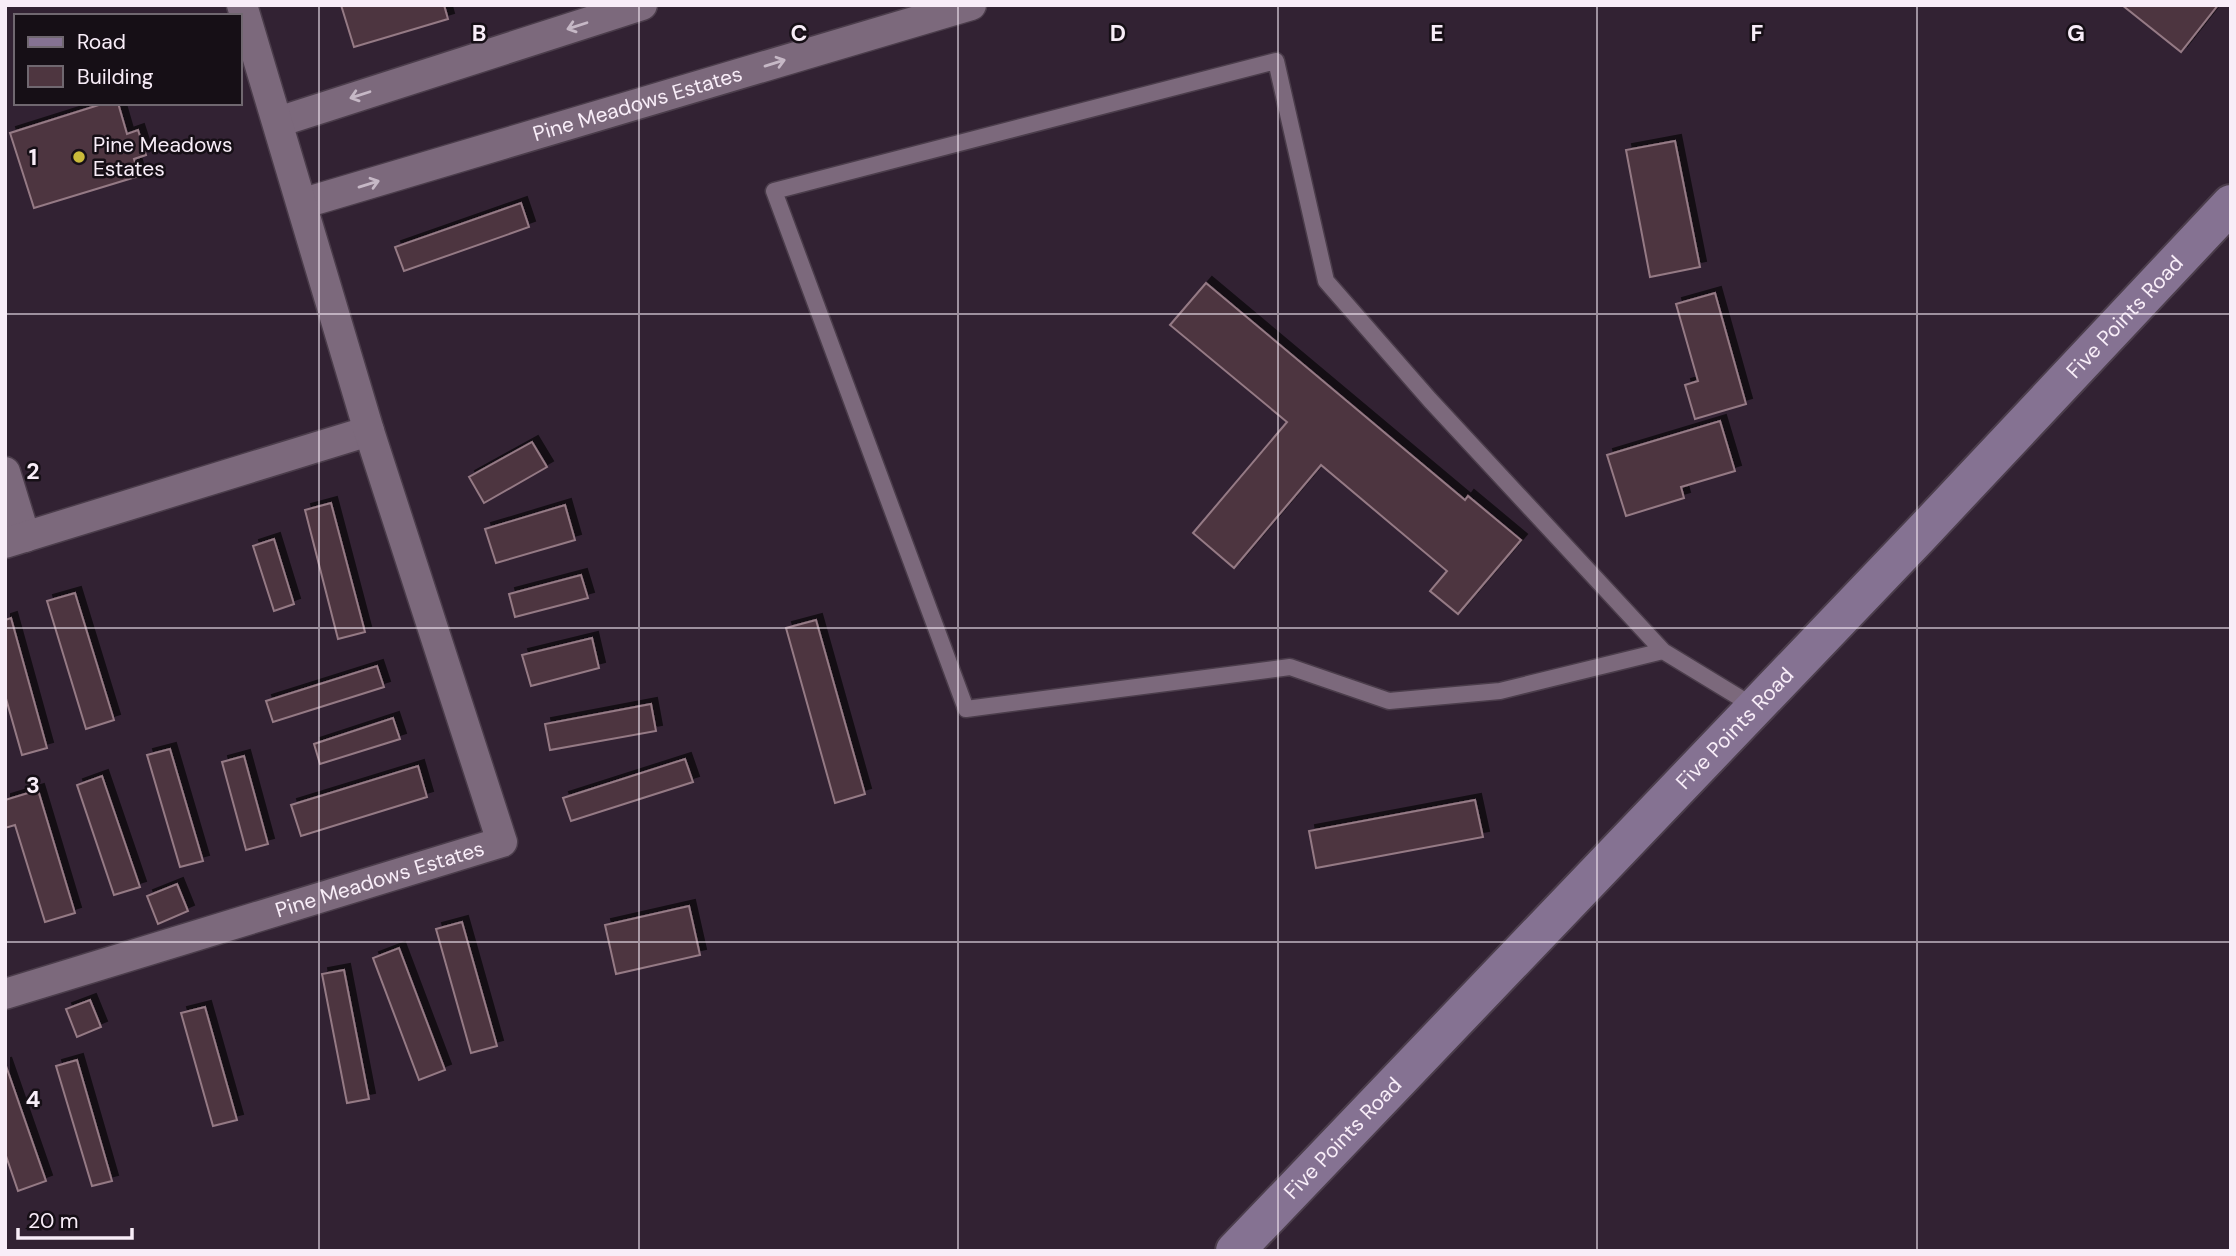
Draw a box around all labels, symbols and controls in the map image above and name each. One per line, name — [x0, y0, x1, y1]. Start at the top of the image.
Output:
legend — [14, 14, 242, 105]
text: B — [472, 18, 486, 48]
text: C — [791, 18, 807, 48]
text: D — [1110, 18, 1126, 48]
text: E — [1430, 18, 1444, 48]
text: F — [1751, 18, 1764, 48]
text: G — [2067, 18, 2085, 48]
one-way arrow — [566, 20, 588, 33]
text: Road — [77, 28, 126, 56]
one-way arrow — [764, 56, 786, 69]
street label: Pine Meadows Estates — [530, 60, 746, 148]
text: Building — [77, 63, 154, 91]
one-way arrow — [350, 90, 372, 103]
place label: Pine Meadows Estates — [93, 131, 233, 183]
text: 1 — [29, 142, 37, 172]
marker: Pine Meadows Estates — [71, 149, 87, 165]
one-way arrow — [358, 176, 380, 189]
street label: Five Points Road — [2060, 250, 2189, 384]
text: 2 — [26, 456, 40, 486]
street label: Five Points Road — [1670, 662, 1800, 796]
text: 3 — [26, 770, 40, 800]
street label: Pine Meadows Estates — [272, 834, 488, 924]
street label: Five Points Road — [1278, 1071, 1408, 1205]
text: 4 — [26, 1084, 41, 1114]
scale bar — [18, 1196, 131, 1240]
text: 20 m — [28, 1207, 79, 1235]

